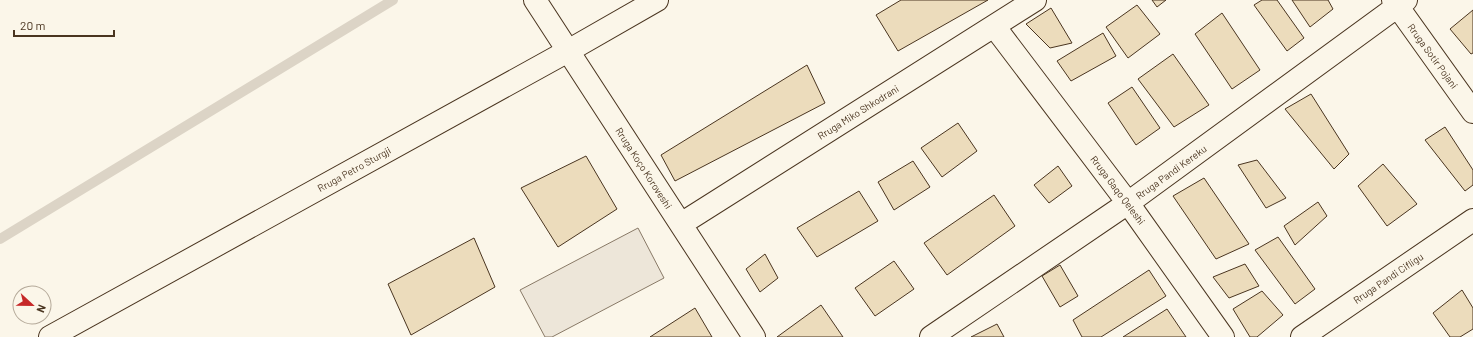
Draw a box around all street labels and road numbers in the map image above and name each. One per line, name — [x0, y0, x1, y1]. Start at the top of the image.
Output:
street label: Rruga Sotir Pojani — [1405, 21, 1461, 91]
street label: Rruga Miko Shkodrani — [815, 82, 901, 142]
street label: Rruga Koço Koroveshi — [613, 125, 675, 211]
street label: Rruga Pandi Kereku — [1133, 142, 1209, 202]
street label: Rruga Petro Sturgji — [315, 144, 393, 194]
street label: Rruga Gaqo Qeleshi — [1088, 153, 1148, 227]
street label: Rruga Pandi Cifligu — [1351, 250, 1425, 306]

